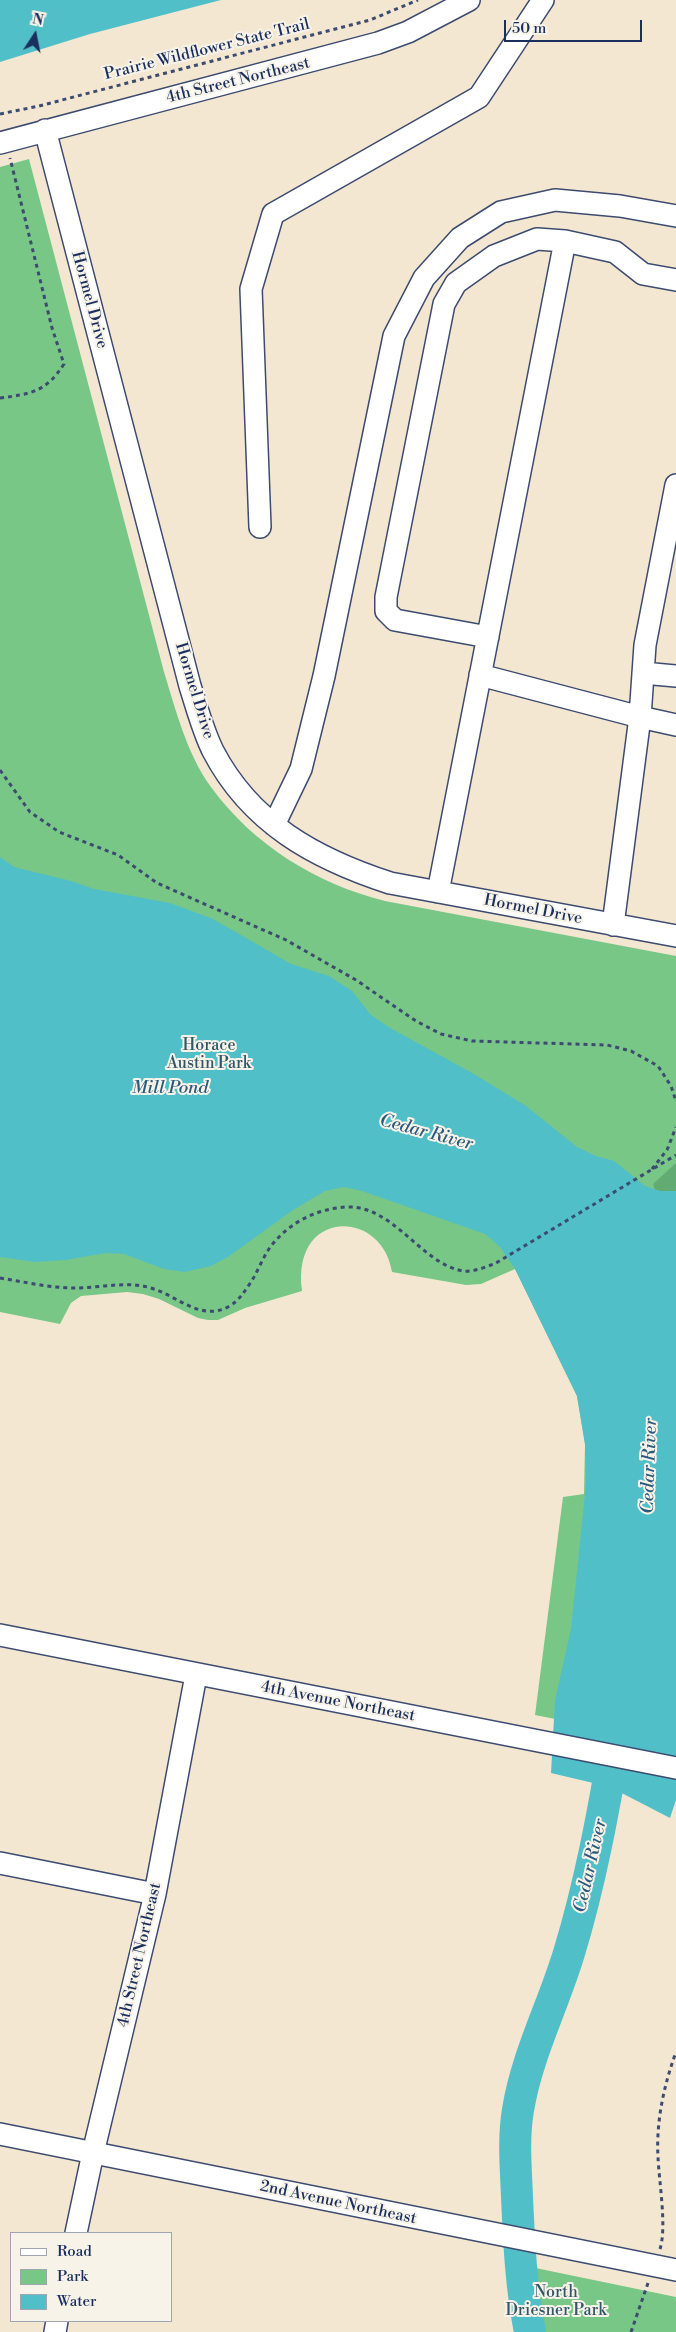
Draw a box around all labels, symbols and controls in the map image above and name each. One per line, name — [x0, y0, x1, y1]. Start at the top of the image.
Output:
north arrow — [10, 10, 60, 60]
text: N — [31, 10, 45, 30]
scale bar — [506, 10, 644, 42]
street label: Prairie Wildflower State Trail — [102, 15, 312, 85]
text: 50 m — [512, 19, 546, 38]
street label: 4th Street Northeast — [164, 54, 312, 108]
street label: Hormel Drive — [67, 249, 111, 351]
street label: Hormel Drive — [170, 640, 218, 742]
street label: Hormel Drive — [482, 891, 584, 929]
park label: Horace Austin Park — [167, 1036, 251, 1074]
water label: Mill Pond — [132, 1078, 208, 1100]
water label: Cedar River — [377, 1110, 475, 1156]
water label: Cedar River — [638, 1418, 662, 1514]
street label: 4th Avenue Northeast — [259, 1678, 417, 1726]
water label: Cedar River — [570, 1817, 612, 1915]
street label: 4th Street Northeast — [114, 1881, 166, 2029]
street label: 2nd Avenue Northeast — [258, 2177, 418, 2229]
legend — [10, 2232, 172, 2322]
text: Road — [57, 2242, 92, 2261]
text: Park — [57, 2267, 88, 2286]
park label: North Driesner Park — [505, 2283, 607, 2321]
text: Water — [57, 2292, 96, 2311]

